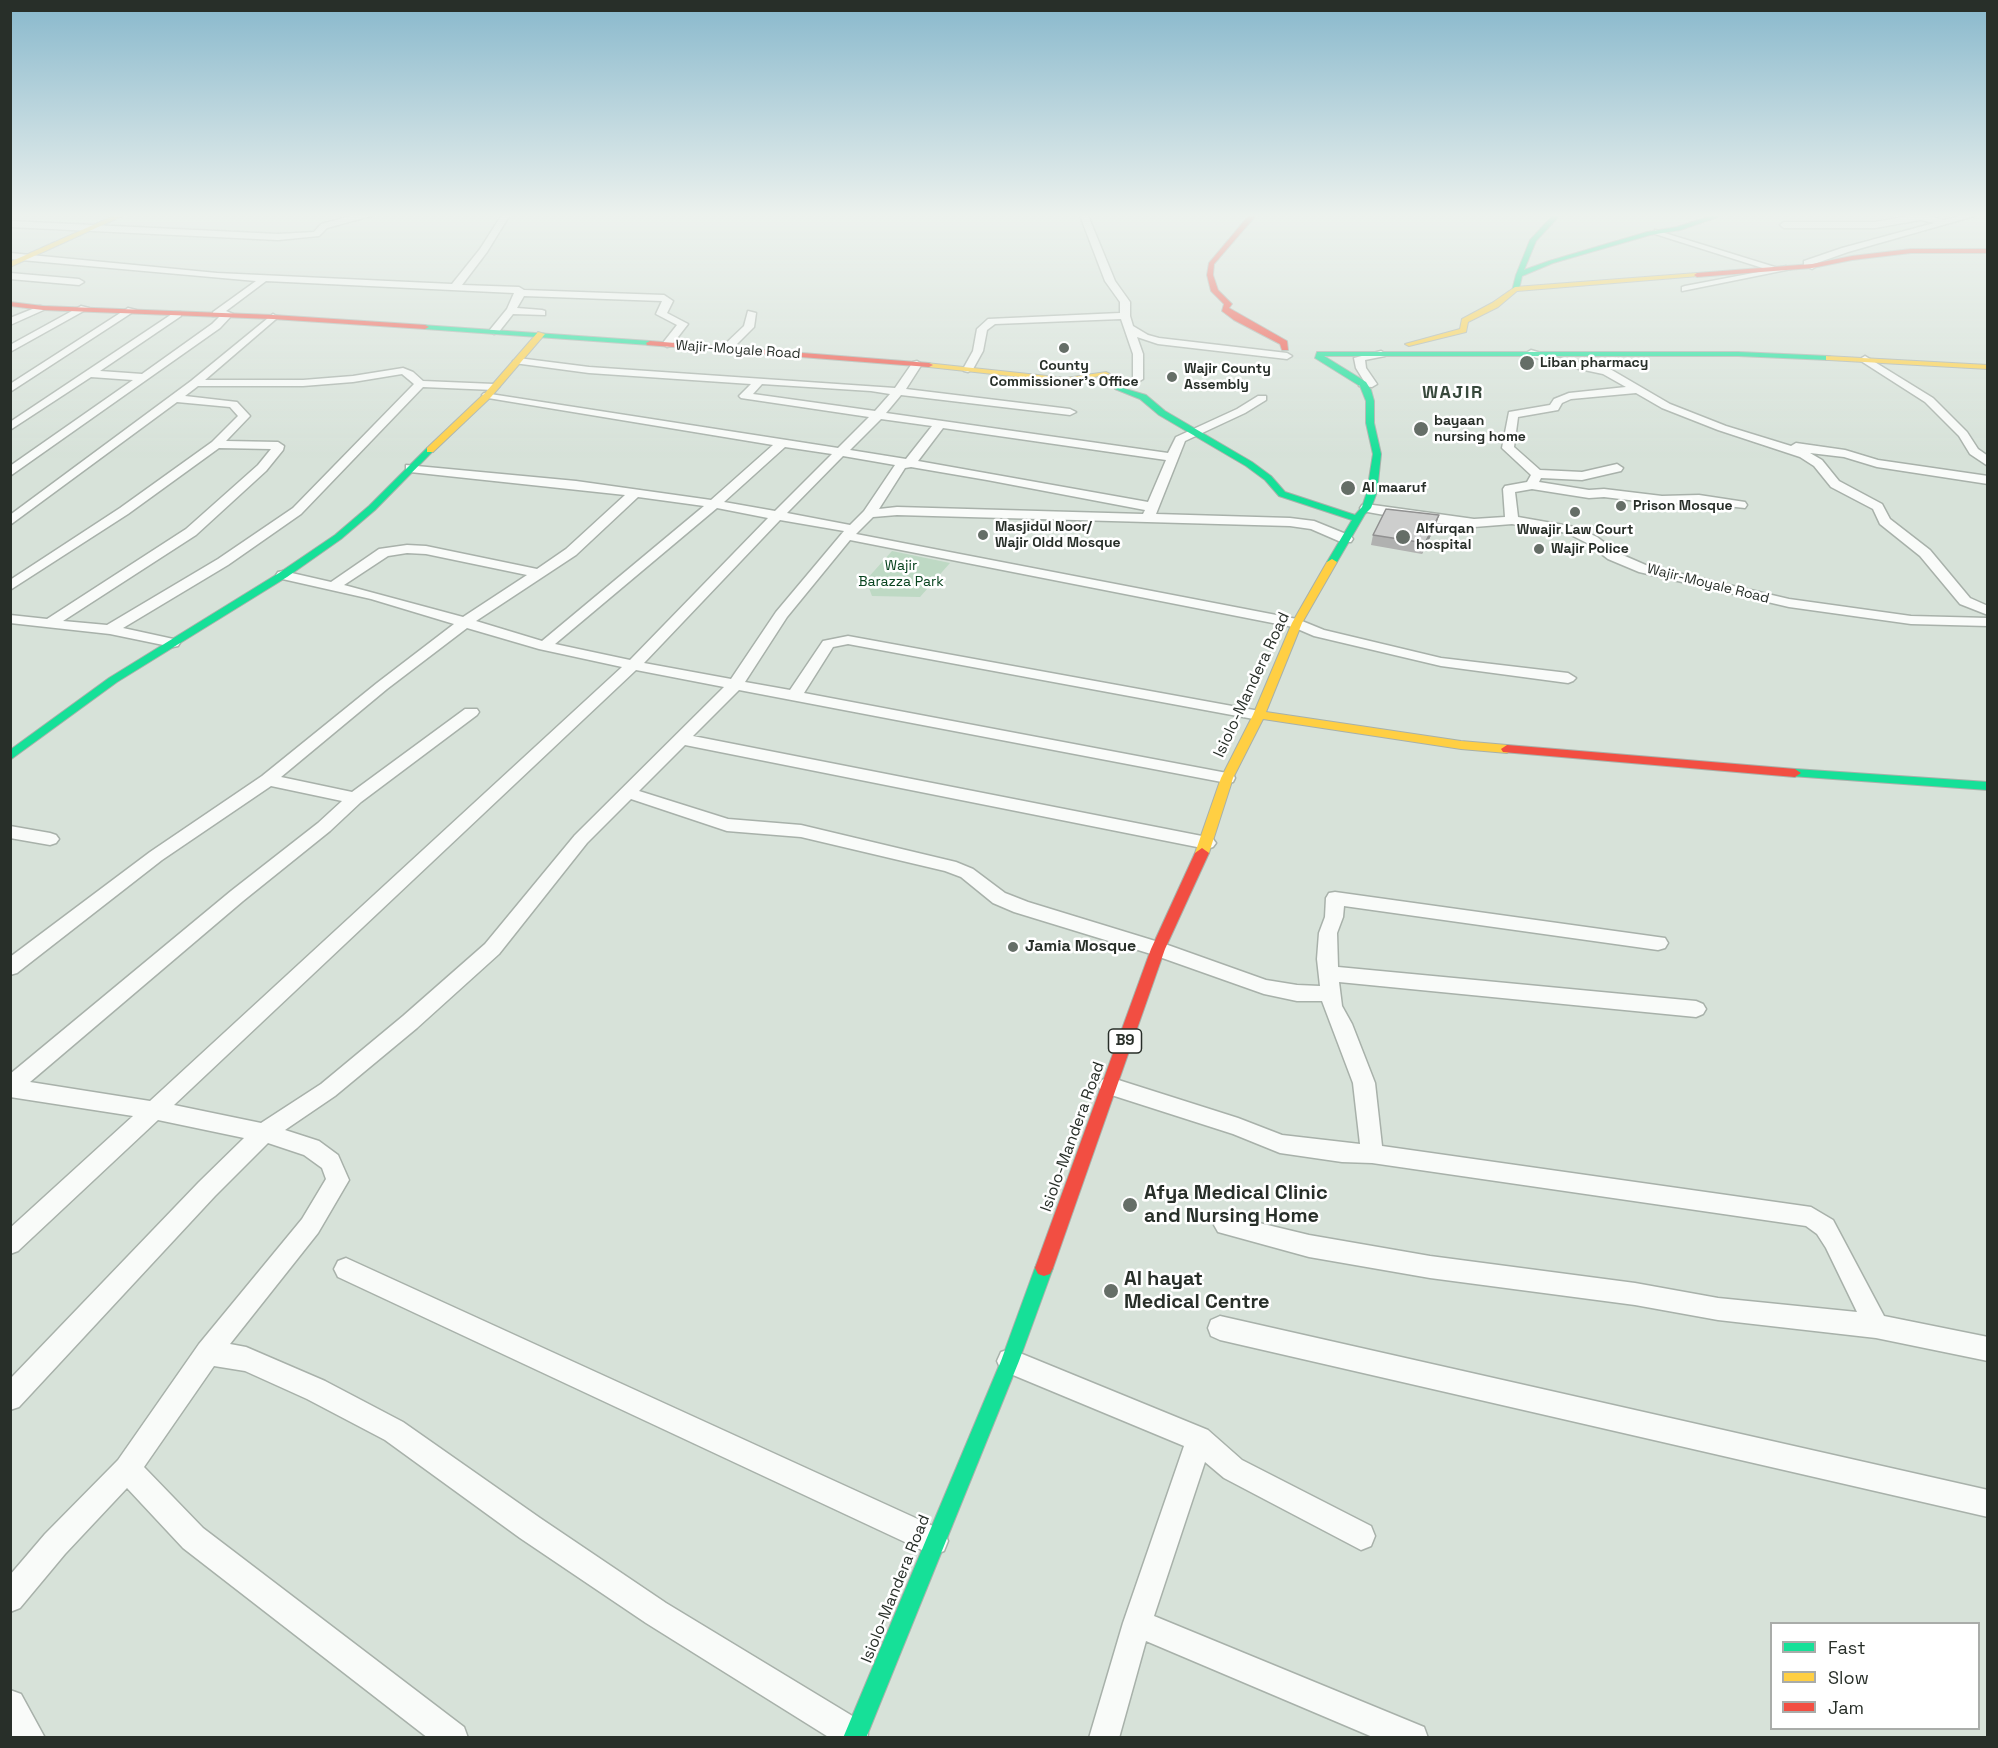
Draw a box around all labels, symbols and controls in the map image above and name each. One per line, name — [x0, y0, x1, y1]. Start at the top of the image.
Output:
street label: Wajir-Moyale Road — [675, 337, 801, 363]
marker: County Commissioner's Office — [1057, 341, 1071, 355]
marker: Liban pharmacy — [1518, 354, 1536, 372]
place label: Liban pharmacy — [1540, 355, 1648, 371]
place label: County Commissioner's Office — [989, 358, 1139, 390]
place label: Wajir County Assembly — [1184, 361, 1271, 394]
marker: Wajir County Assembly — [1165, 370, 1179, 384]
district label: WAJIR — [1422, 382, 1484, 404]
place label: bayaan nursing home — [1434, 413, 1526, 446]
marker: bayaan nursing home — [1412, 420, 1430, 438]
marker: Al maaruf — [1339, 479, 1357, 497]
place label: Al maaruf — [1362, 480, 1427, 496]
place label: Prison Mosque — [1633, 498, 1733, 514]
marker: Prison Mosque — [1614, 499, 1628, 513]
marker: Wwajir Law Court — [1568, 505, 1582, 519]
place label: Masjidul Noor/ Wajir Oldd Mosque — [995, 519, 1121, 552]
place label: Alfurqan hospital — [1416, 521, 1474, 554]
place label: Wwajir Law Court — [1517, 522, 1633, 538]
marker: Masjidul Noor/ Wajir Oldd Mosque — [976, 528, 990, 542]
marker: Alfurqan hospital — [1394, 528, 1412, 546]
place label: Wajir Police — [1551, 541, 1629, 557]
marker: Wajir Police — [1532, 542, 1546, 556]
park label: Wajir Barazza Park — [858, 558, 944, 590]
street label: Wajir-Moyale Road — [1645, 561, 1771, 607]
street label: Isiolo-Mandera Road — [1210, 609, 1294, 761]
place label: Jamia Mosque — [1025, 937, 1136, 957]
marker: Jamia Mosque — [1006, 940, 1020, 954]
road number: B9 — [1108, 1029, 1142, 1053]
street label: Isiolo-Mandera Road — [1037, 1059, 1109, 1215]
place label: Afya Medical Clinic and Nursing Home — [1144, 1182, 1328, 1229]
marker: Afya Medical Clinic and Nursing Home — [1121, 1196, 1139, 1214]
place label: Al hayat Medical Centre — [1124, 1268, 1270, 1315]
marker: Al hayat Medical Centre — [1102, 1282, 1120, 1300]
street label: Isiolo-Mandera Road — [857, 1512, 935, 1666]
legend — [1770, 1622, 1980, 1730]
text: Fast — [1828, 1636, 1865, 1659]
text: Slow — [1828, 1666, 1869, 1689]
text: Jam — [1828, 1696, 1864, 1719]

